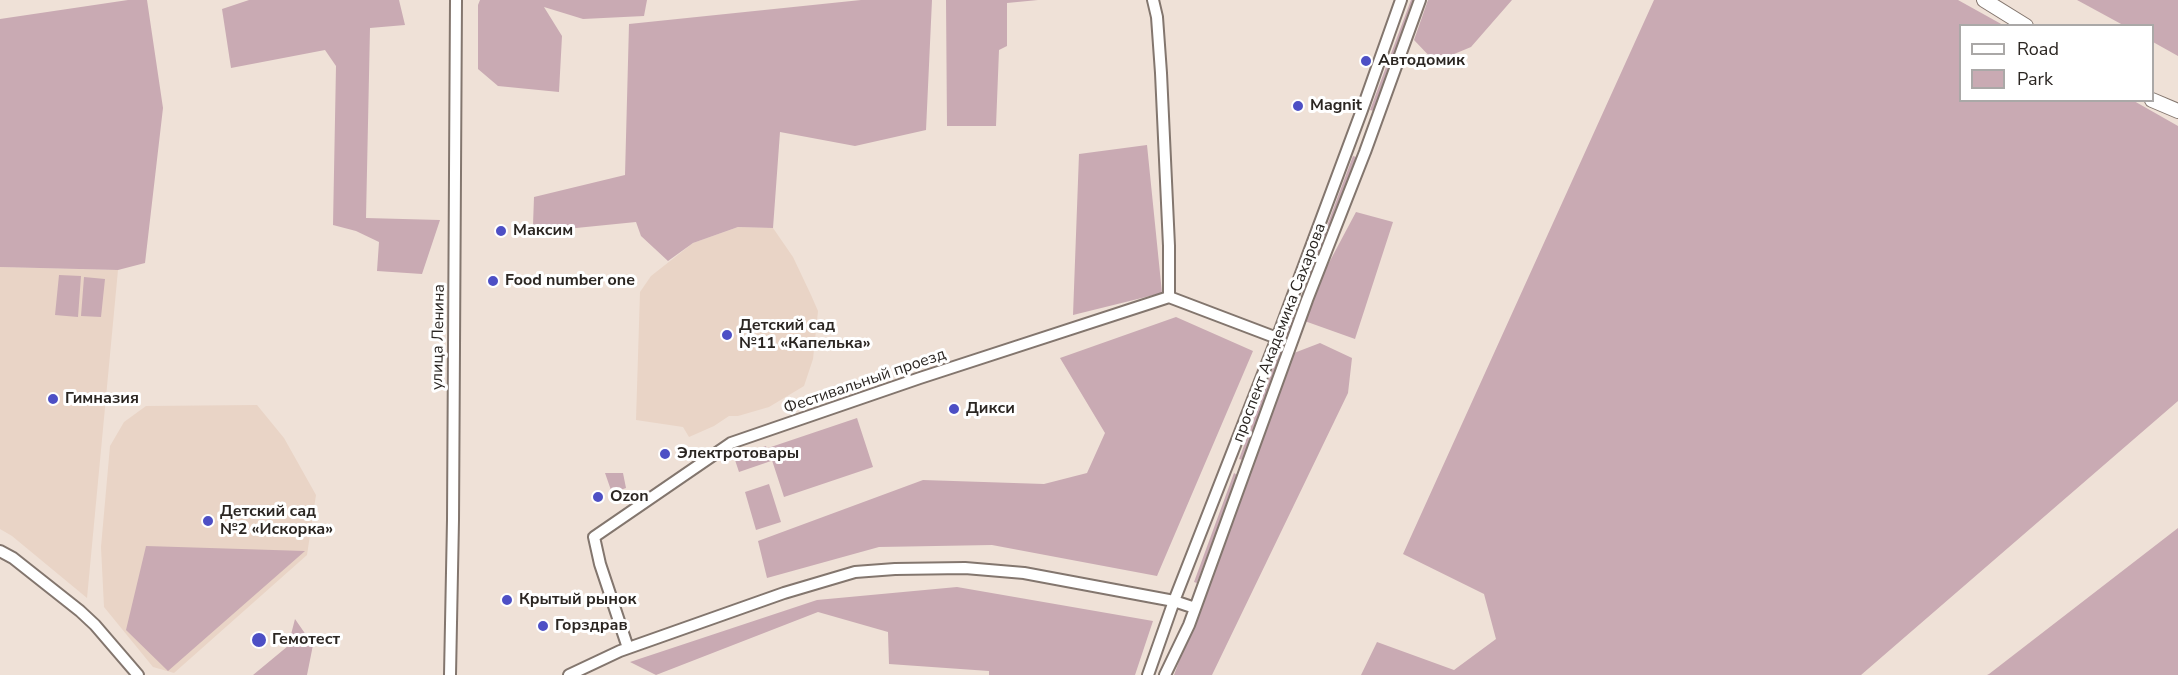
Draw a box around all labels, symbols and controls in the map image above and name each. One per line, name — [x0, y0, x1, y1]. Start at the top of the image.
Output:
legend — [1959, 24, 2154, 102]
text: Road — [2017, 37, 2059, 61]
place label: Автодомик — [1378, 51, 1465, 71]
marker: Автодомик — [1359, 54, 1373, 68]
text: Park — [2017, 67, 2053, 91]
place label: Magnit — [1310, 96, 1362, 116]
marker: Magnit — [1291, 99, 1305, 113]
place label: Максим — [513, 221, 573, 241]
street label: проспект Академика Сахарова — [1229, 221, 1331, 445]
marker: Максим — [494, 224, 508, 238]
place label: Food number one — [505, 271, 635, 291]
marker: Food number one — [486, 274, 500, 288]
street label: улица Ленина — [428, 284, 450, 390]
place label: Детский сад №11 «Капелька» — [739, 316, 871, 354]
marker: Детский сад №11 «Капелька» — [720, 328, 734, 342]
street label: Фестивальный проезд — [781, 345, 949, 419]
place label: Гимназия — [65, 389, 139, 409]
marker: Гимназия — [46, 392, 60, 406]
place label: Дикси — [966, 399, 1015, 419]
marker: Дикси — [947, 402, 961, 416]
place label: Электротовары — [677, 444, 799, 464]
marker: Электротовары — [658, 447, 672, 461]
place label: Ozon — [610, 487, 649, 507]
marker: Ozon — [591, 490, 605, 504]
place label: Детcкий сад №2 «Искорка» — [220, 502, 333, 540]
marker: Детcкий сад №2 «Искорка» — [201, 514, 215, 528]
place label: Крытый рынок — [519, 590, 636, 610]
marker: Крытый рынок — [500, 593, 514, 607]
place label: Горздрав — [555, 616, 628, 636]
marker: Горздрав — [536, 619, 550, 633]
place label: Гемотест — [272, 630, 340, 650]
marker: Гемотест — [250, 631, 268, 649]

